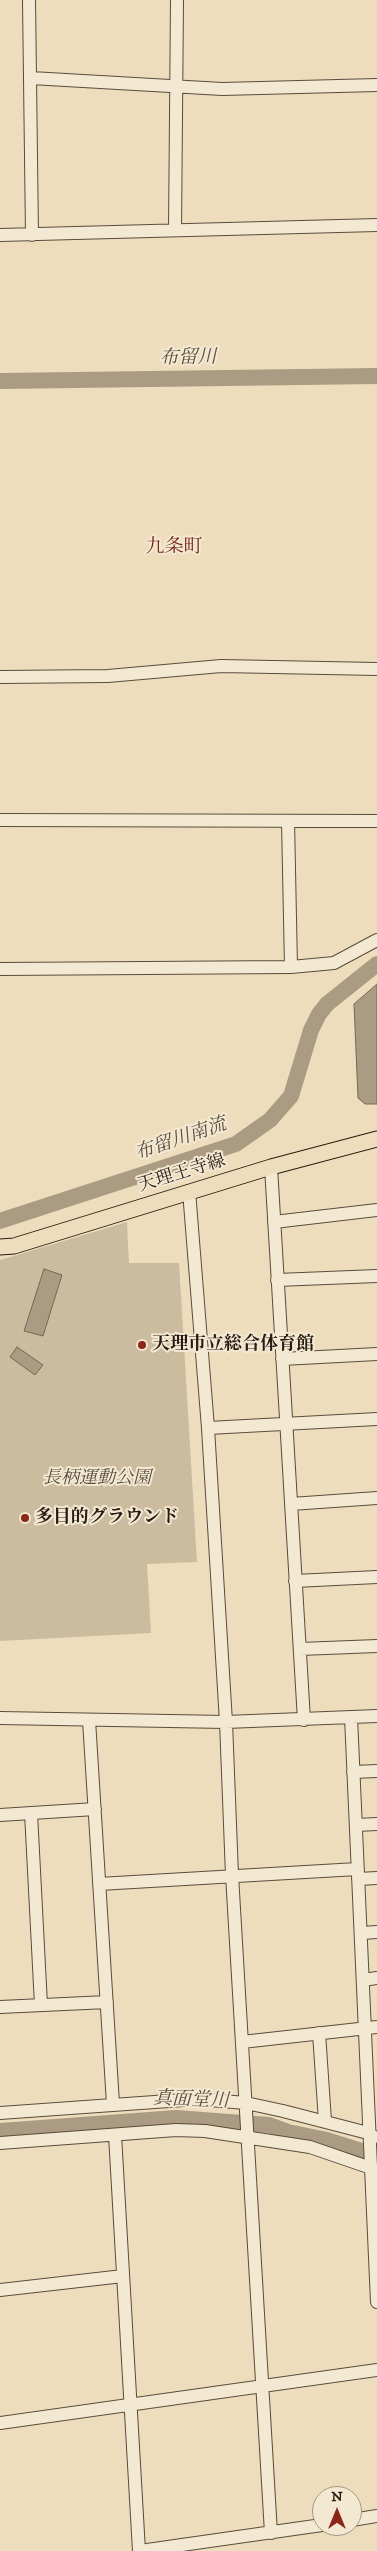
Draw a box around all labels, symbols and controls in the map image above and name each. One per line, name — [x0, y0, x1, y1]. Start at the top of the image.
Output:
water label: 布留川 — [159, 347, 217, 371]
district label: 九条町 — [146, 537, 202, 559]
water label: 布留川南流 — [132, 1114, 230, 1166]
street label: 天理王寺線 — [136, 1151, 228, 1197]
place label: 天理市立総合体育館 — [152, 1334, 314, 1356]
marker: 天理市立総合体育館 — [136, 1339, 148, 1351]
park label: 長柄運動公園 — [43, 1468, 151, 1490]
place label: 多目的グラウンド — [35, 1507, 179, 1529]
marker: 多目的グラウンド — [19, 1512, 31, 1524]
water label: 真面堂川 — [153, 2088, 229, 2114]
north arrow — [312, 2486, 362, 2536]
text: N — [331, 2488, 343, 2506]

